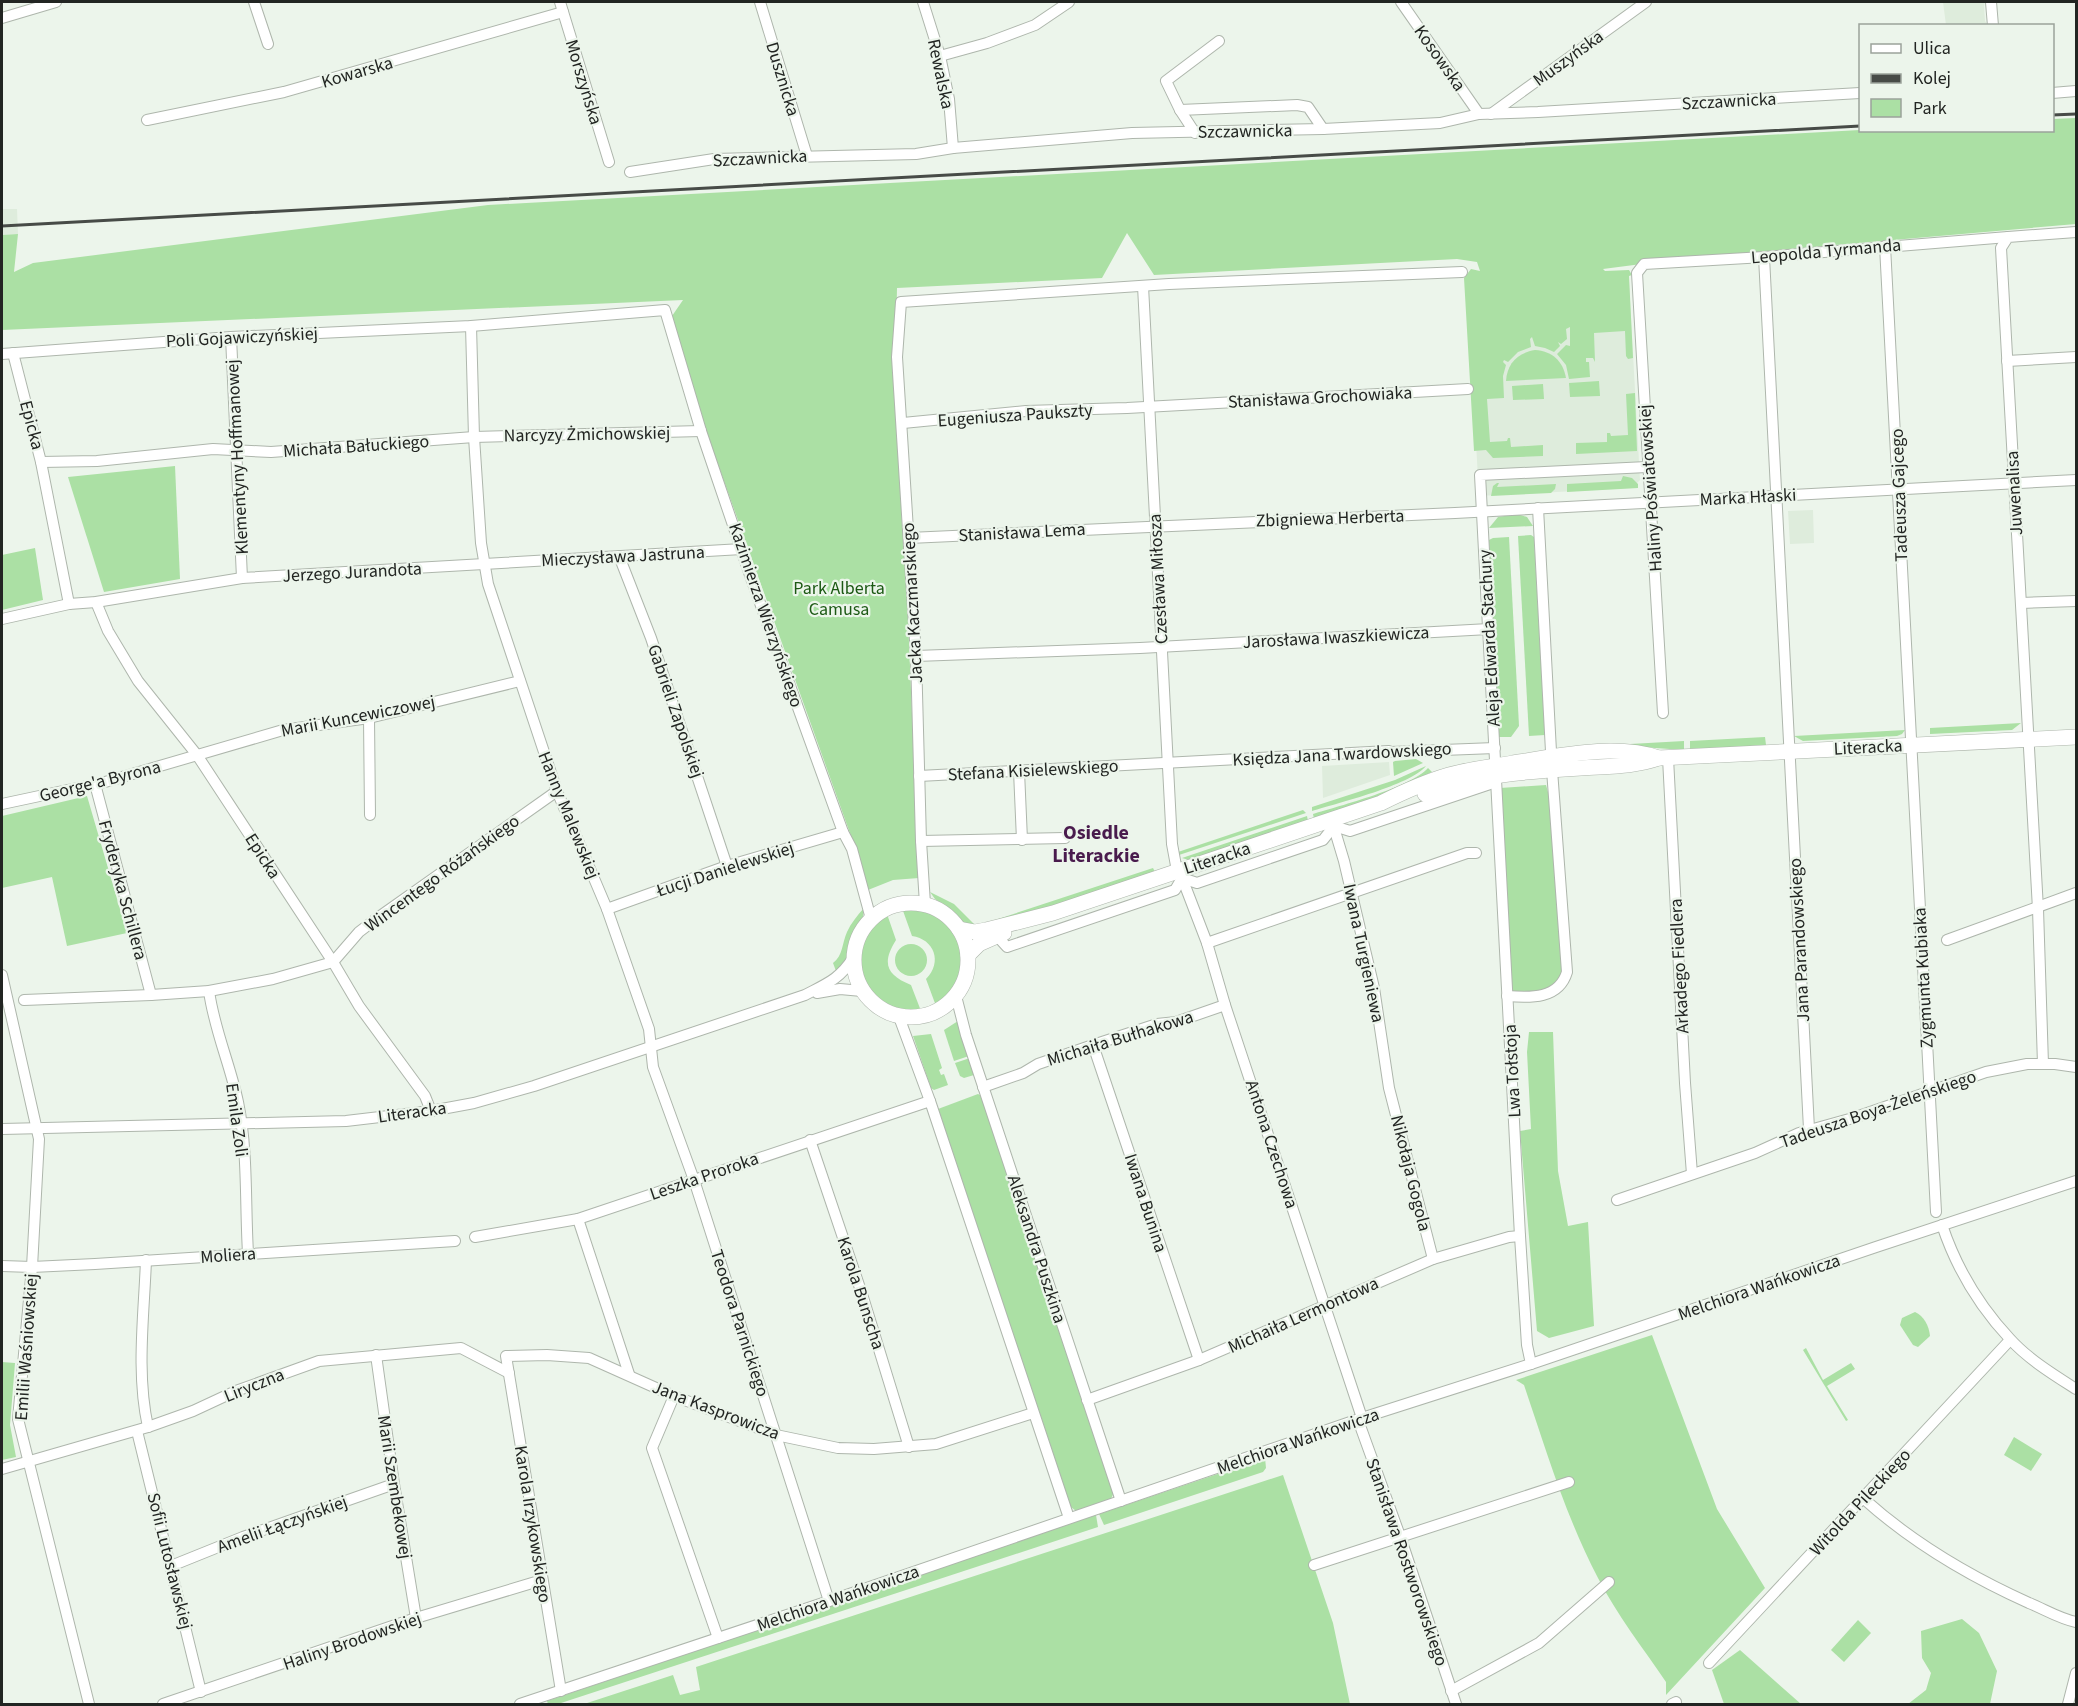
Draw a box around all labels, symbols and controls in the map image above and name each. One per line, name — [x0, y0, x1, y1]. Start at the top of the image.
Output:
street label: Kosowska — [1408, 20, 1471, 96]
street label: Muszyńska — [1528, 24, 1609, 93]
legend — [1859, 24, 2054, 132]
text: Ulica — [1913, 36, 1951, 61]
street label: Morszyńska — [559, 37, 608, 128]
street label: Rewalska — [921, 37, 960, 111]
street label: Dusznicka — [759, 39, 806, 119]
street label: Kowarska — [318, 50, 396, 95]
text: Kolej — [1913, 66, 1951, 91]
street label: Szczawnicka — [1681, 87, 1777, 116]
text: Park — [1913, 96, 1947, 121]
street label: Szczawnicka — [1197, 118, 1293, 145]
street label: Szczawnicka — [712, 144, 808, 173]
street label: Leopolda Tyrmanda — [1750, 232, 1902, 271]
street label: Poli Gojawiczyńskiej — [165, 321, 319, 354]
street label: Klementyny Hoffmanowej — [220, 359, 255, 555]
street label: Stanisława Grochowiaka — [1227, 380, 1413, 415]
street label: Epicka — [13, 398, 50, 452]
street label: Eugeniusza Paukszty — [937, 398, 1094, 433]
street label: Haliny Poświatowskiej — [1632, 403, 1669, 572]
street label: Narcyzy Żmichowskiej — [503, 421, 671, 448]
street label: Tadeusza Gajcego — [1885, 428, 1914, 562]
street label: Michała Bałuckiego — [282, 429, 430, 464]
street label: Juwenalisa — [2000, 450, 2029, 536]
street label: Marka Hłaski — [1699, 482, 1797, 513]
street label: Zbigniewa Herberta — [1255, 503, 1405, 534]
street label: Czesława Miłosza — [1143, 513, 1174, 645]
street label: Stanisława Lema — [958, 517, 1086, 548]
street label: Kazimierza Wierzyńskiego — [722, 520, 809, 711]
street label: Jacka Kaczmarskiego — [896, 522, 929, 684]
street label: Mieczysława Jastruna — [540, 540, 706, 573]
street label: Aleja Edwarda Stachury — [1472, 548, 1507, 727]
street label: Jerzego Jurandota — [282, 556, 422, 589]
park label: Park Alberta Camusa — [793, 576, 885, 622]
street label: Jarosława Iwaszkiewicza — [1242, 620, 1430, 655]
street label: Gabrieli Zapolskiej — [641, 641, 710, 781]
street label: Marii Kuncewiczowej — [279, 689, 437, 744]
street label: Literacka — [1833, 733, 1903, 762]
street label: Księdza Jana Twardowskiego — [1232, 736, 1452, 773]
street label: Hanny Malewskiej — [532, 748, 606, 883]
street label: George'a Byrona — [37, 754, 163, 809]
street label: Stefana Kisielewskiego — [947, 754, 1119, 787]
street label: Wincentego Różańskiego — [360, 809, 525, 938]
street label: Fryderyka Schillera — [92, 817, 153, 963]
district label: Osiedle Literackie — [1052, 819, 1140, 870]
street label: Epicka — [239, 829, 287, 884]
street label: Łucji Danielewskiej — [652, 835, 797, 904]
street label: Literacka — [1181, 836, 1254, 881]
street label: Jana Parandowskiego — [1783, 857, 1816, 1023]
street label: Iwana Turgieniewa — [1337, 881, 1390, 1025]
street label: Arkadego Fiedlera — [1663, 898, 1696, 1034]
street label: Zygmunta Kubiaka — [1907, 907, 1940, 1049]
street label: Michaiła Bułhakowa — [1044, 1004, 1196, 1073]
street label: Lwa Tołstoja — [1498, 1024, 1527, 1118]
street label: Tadeusza Boya-Żeleńskiego — [1777, 1064, 1980, 1155]
street label: Antona Czechowa — [1239, 1077, 1304, 1212]
street label: Emila Zoli — [219, 1082, 254, 1159]
street label: Literacka — [376, 1095, 448, 1130]
street label: Nikołaja Gogola — [1384, 1112, 1437, 1234]
street label: Leszka Proroka — [646, 1146, 762, 1207]
street label: Iwana Bunina — [1118, 1150, 1173, 1256]
street label: Aleksandra Puszkina — [1001, 1172, 1072, 1327]
street label: Karola Bunscha — [830, 1233, 891, 1353]
street label: Moliera — [199, 1241, 257, 1270]
street label: Teodora Parnickiego — [704, 1246, 775, 1400]
street label: Melchiora Wańkowicza — [1675, 1248, 1844, 1327]
street label: Michaiła Lermontowa — [1224, 1271, 1383, 1360]
street label: Emilii Waśniowskiej — [9, 1273, 44, 1421]
street label: Liryczna — [220, 1362, 288, 1409]
street label: Jana Kasprowicza — [648, 1375, 783, 1446]
street label: Melchiora Wańkowicza — [1214, 1402, 1383, 1481]
street label: Marii Szembekowej — [371, 1413, 418, 1561]
street label: Witolda Pileckiego — [1804, 1443, 1917, 1561]
street label: Karola Irzykowskiego — [508, 1444, 557, 1605]
street label: Stanisława Rostworowskiego — [1359, 1455, 1454, 1669]
street label: Amelii Łączyńskiej — [214, 1489, 351, 1560]
street label: Sofii Lutosławskiej — [140, 1490, 199, 1632]
street label: Melchiora Wańkowicza — [754, 1559, 923, 1638]
street label: Haliny Brodowskiej — [280, 1606, 425, 1677]

